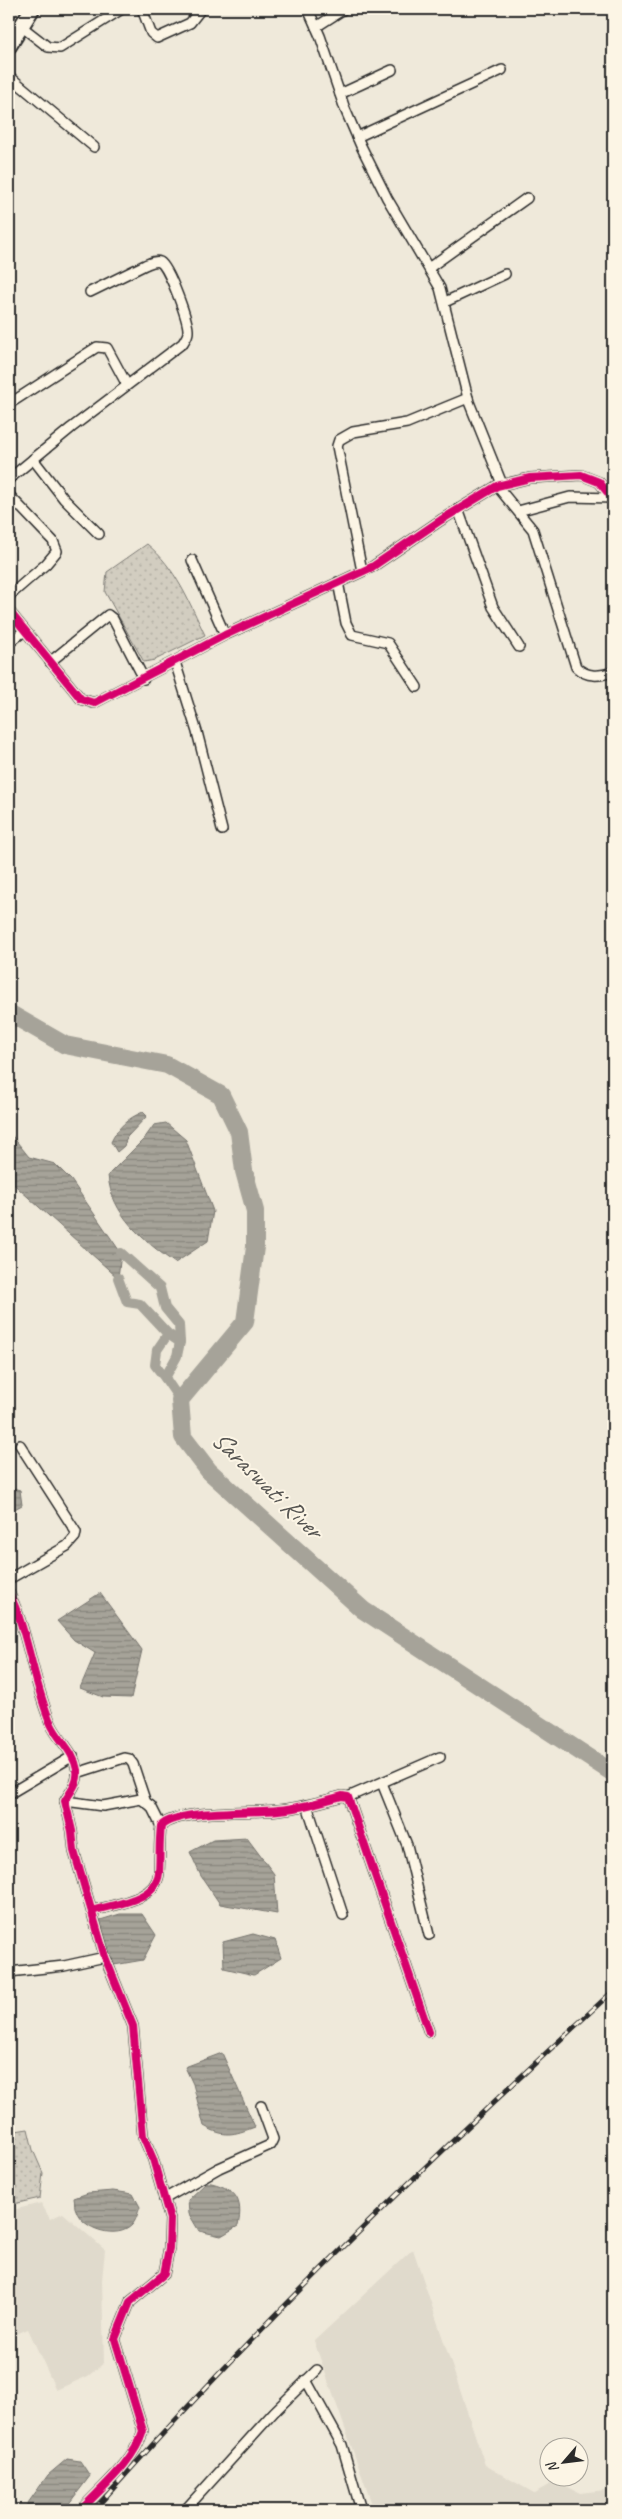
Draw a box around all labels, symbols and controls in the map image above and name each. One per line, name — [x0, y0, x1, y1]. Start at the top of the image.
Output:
water label: Saraswati River — [205, 1423, 333, 1548]
north arrow — [540, 2436, 590, 2486]
text: N — [542, 2458, 563, 2476]

